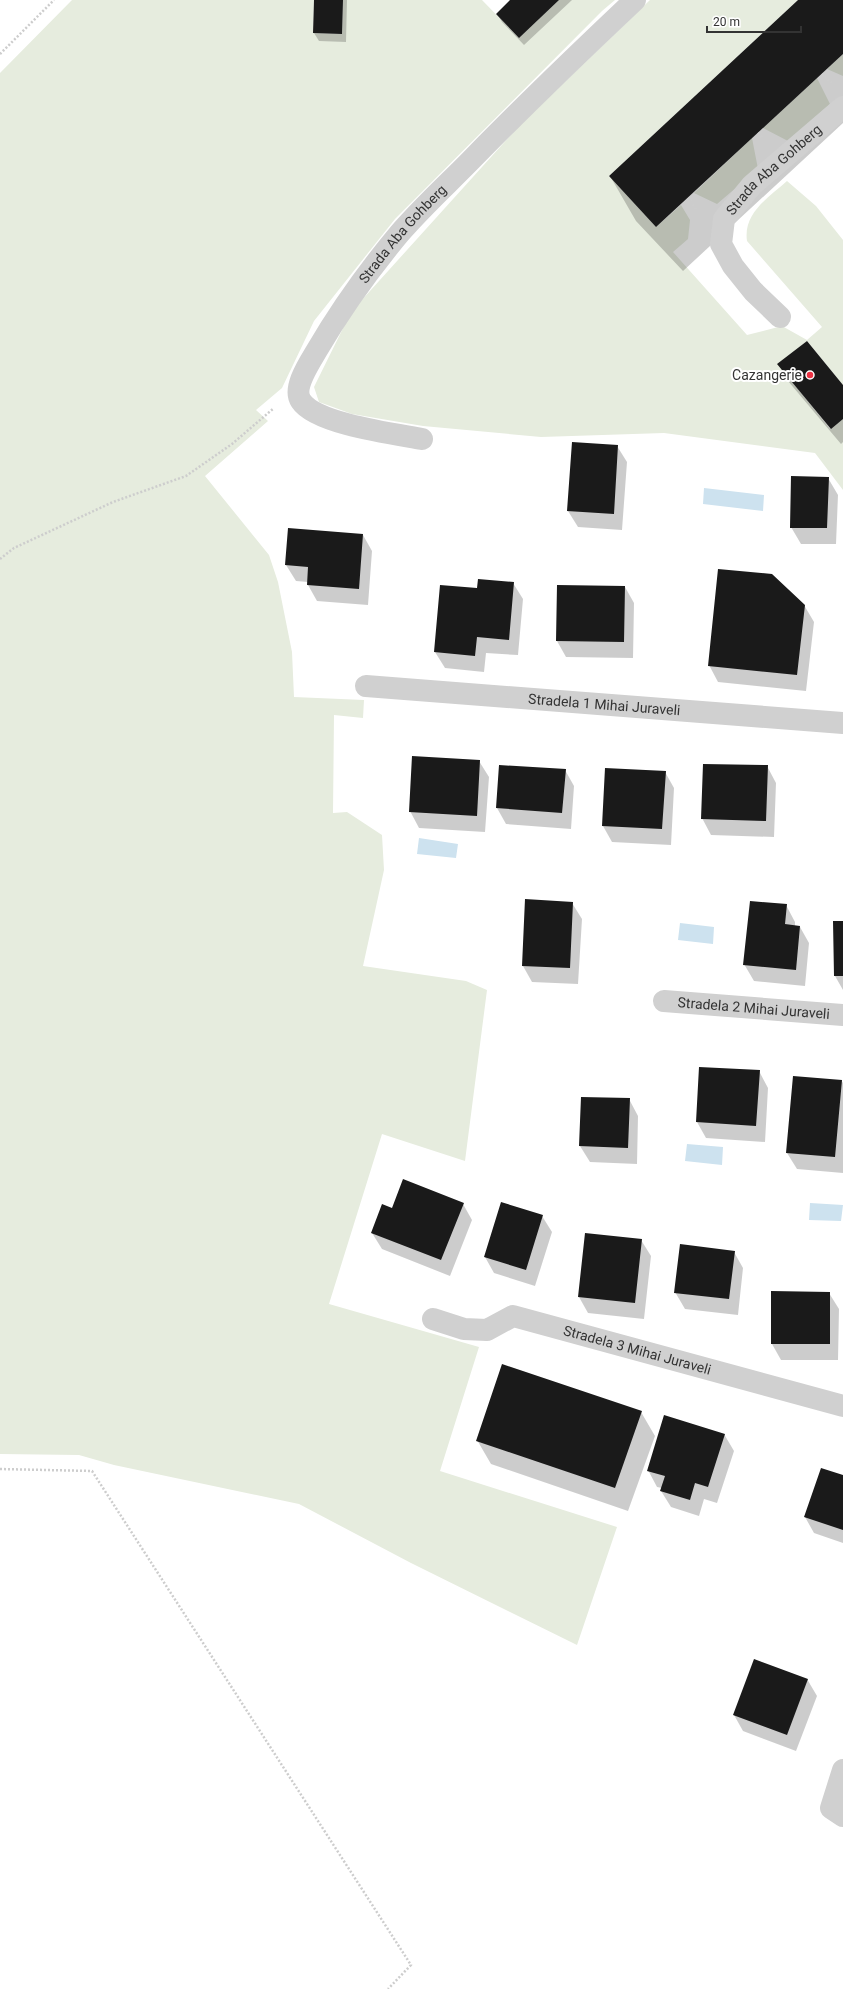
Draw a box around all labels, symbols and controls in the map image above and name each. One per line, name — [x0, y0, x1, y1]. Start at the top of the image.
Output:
scale bar — [707, 8, 801, 34]
text: 20 m — [713, 15, 740, 29]
street label: Strada Aba Gohberg — [723, 121, 825, 218]
street label: Strada Aba Gohberg — [355, 181, 449, 286]
place label: Cazangerie — [732, 367, 802, 383]
marker: Cazangerie — [805, 370, 815, 380]
street label: Stradela 1 Mihai Juraveli — [528, 691, 681, 718]
street label: Stradela 2 Mihai Juraveli — [677, 994, 830, 1022]
street label: Stradela 3 Mihai Juraveli — [562, 1322, 713, 1378]

